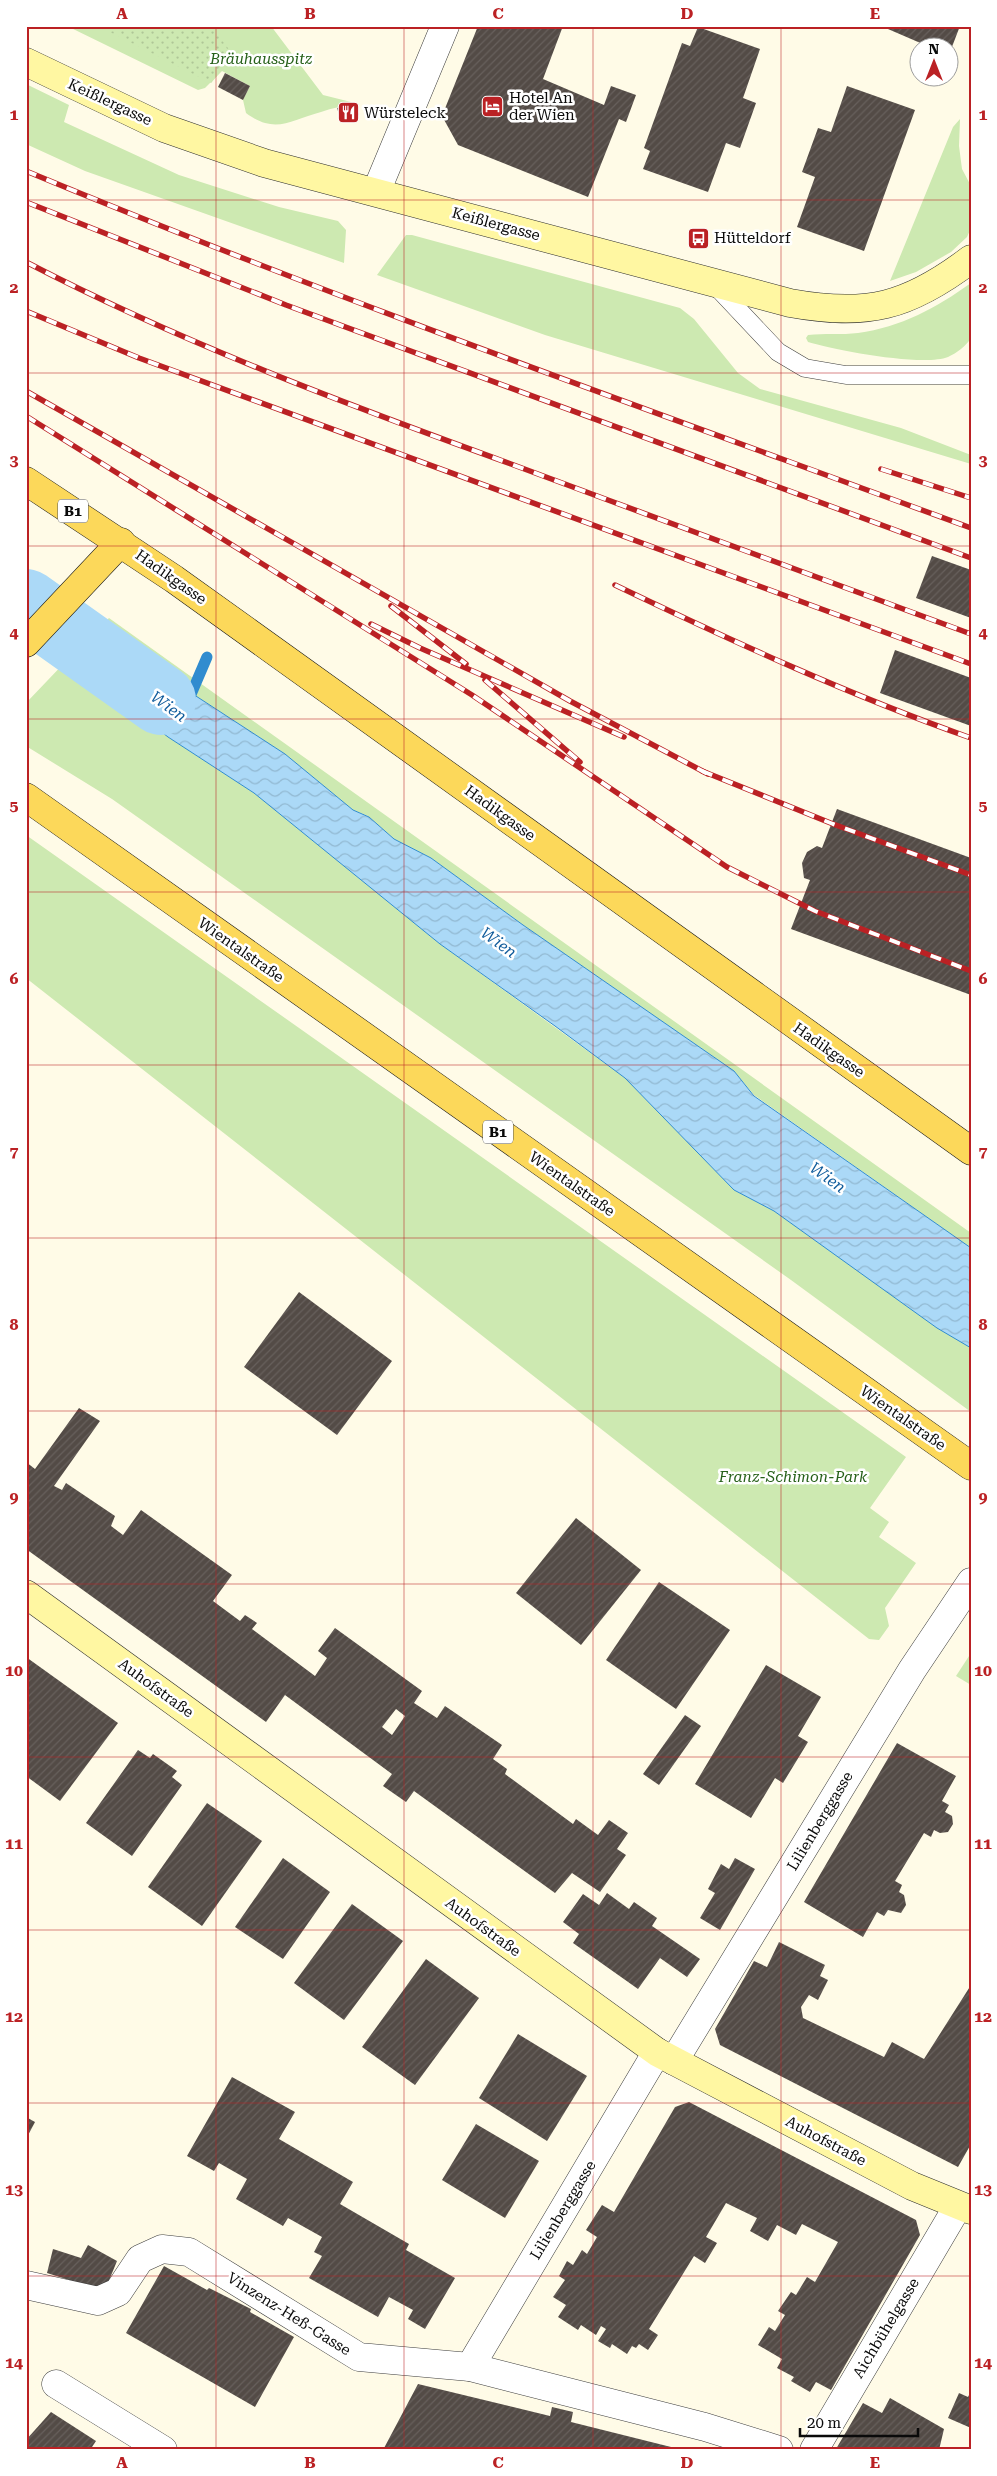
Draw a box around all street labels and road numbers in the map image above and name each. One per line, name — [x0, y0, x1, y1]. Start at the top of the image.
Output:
street label: Keißlergasse — [65, 75, 155, 129]
street label: Keißlergasse — [450, 204, 542, 244]
road number: B1 — [58, 500, 88, 522]
street label: Hadikgasse — [132, 546, 210, 608]
street label: Hadikgasse — [461, 781, 539, 845]
street label: Wientalstraße — [195, 914, 287, 986]
street label: Hadikgasse — [790, 1019, 868, 1081]
road number: B1 — [483, 1120, 513, 1144]
street label: Wientalstraße — [526, 1148, 618, 1220]
street label: Wientalstraße — [857, 1382, 949, 1454]
street label: Auhofstraße — [115, 1655, 197, 1721]
street label: Lilienberggasse — [783, 1768, 857, 1874]
street label: Auhofstraße — [442, 1894, 524, 1960]
street label: Auhofstraße — [783, 2112, 869, 2170]
street label: Lilienberggasse — [526, 2157, 600, 2263]
street label: Vinzenz-Heß-Gasse — [224, 2269, 354, 2359]
street label: Aichbühelgasse — [849, 2275, 923, 2381]

